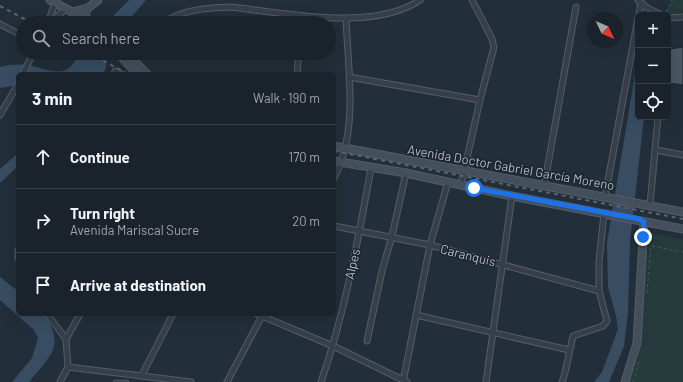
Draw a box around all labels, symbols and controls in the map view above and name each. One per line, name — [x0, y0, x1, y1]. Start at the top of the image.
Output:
north arrow — [587, 12, 623, 48]
map controls — [635, 12, 671, 120]
button: + — [635, 12, 671, 48]
search box — [16, 16, 336, 60]
icon: search — [30, 27, 52, 49]
text: Search here — [62, 29, 140, 47]
button: − — [635, 48, 671, 84]
button: locate — [635, 84, 671, 120]
text: 3 min — [32, 88, 72, 108]
text: Walk · 190 m — [253, 90, 320, 106]
street label: Avenida Doctor Gabriel García Moreno — [406, 141, 616, 193]
icon: ahead — [32, 146, 54, 168]
text: Continue — [70, 148, 130, 166]
text: 170 m — [289, 149, 320, 165]
route start — [465, 179, 483, 197]
text: Turn right — [70, 204, 135, 222]
icon: right — [32, 210, 54, 232]
text: 20 m — [292, 213, 320, 229]
text: Avenida Mariscal Sucre — [70, 222, 199, 238]
route end — [634, 228, 652, 246]
street label: Caranquis — [439, 240, 497, 270]
street label: Alpes — [341, 247, 363, 281]
icon: arrive — [32, 274, 54, 296]
text: Arrive at destination — [70, 276, 206, 294]

